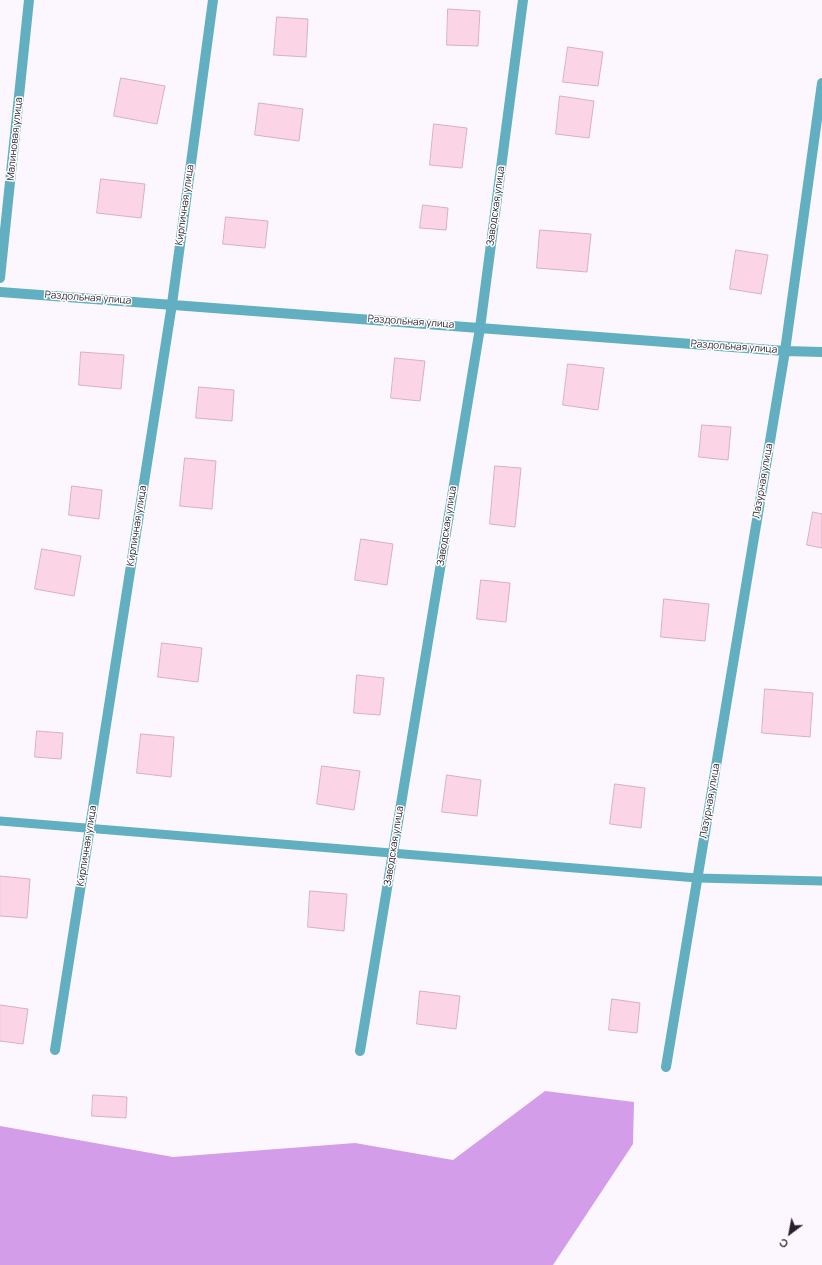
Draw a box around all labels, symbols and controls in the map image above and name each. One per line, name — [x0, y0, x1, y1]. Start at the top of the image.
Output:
street label: Малиновая улица — [5, 97, 25, 181]
street label: Кирпичная улица — [173, 164, 197, 246]
street label: Заводская улица — [484, 165, 508, 247]
street label: Раздольная улица — [44, 289, 132, 307]
street label: Раздольная улица — [367, 313, 455, 331]
street label: Раздольная улица — [690, 338, 778, 356]
street label: Лазурная улица — [750, 443, 776, 519]
street label: Кирпичная улица — [125, 485, 149, 567]
street label: Заводская улица — [435, 485, 459, 567]
street label: Лазурная улица — [697, 763, 723, 839]
street label: Кирпичная улица — [75, 805, 99, 887]
street label: Заводская улица — [382, 805, 406, 887]
north arrow — [770, 1213, 810, 1253]
text: С — [776, 1235, 791, 1252]

